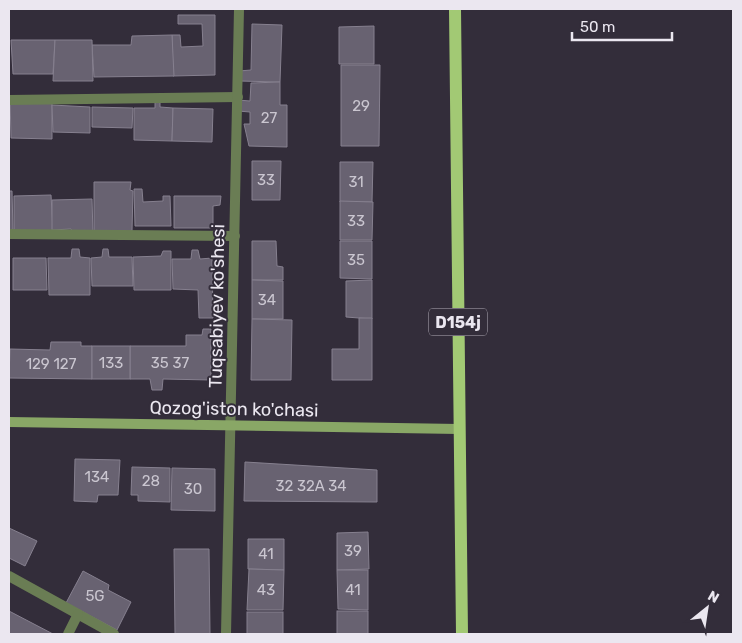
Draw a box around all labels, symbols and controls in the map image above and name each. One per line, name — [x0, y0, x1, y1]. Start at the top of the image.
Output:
scale bar — [572, 10, 672, 42]
text: 50 m — [580, 18, 615, 36]
house number: 29 — [352, 97, 370, 115]
house number: 27 — [261, 109, 278, 127]
house number: 33 — [257, 171, 275, 189]
house number: 31 — [348, 173, 364, 191]
house number: 33 — [347, 212, 365, 230]
street label: Tuqsabiyev ko'shesi — [205, 224, 229, 388]
house number: 35 — [347, 251, 365, 269]
house number: 34 — [258, 291, 276, 309]
road number: D154j — [429, 308, 487, 336]
house number: 133 — [99, 354, 123, 372]
house number: 35 37 — [151, 354, 189, 372]
house number: 129 127 — [26, 355, 77, 373]
street label: Qozog'iston ko'chasi — [149, 397, 319, 421]
house number: 134 — [85, 468, 109, 486]
house number: 28 — [142, 472, 160, 490]
house number: 32 32A 34 — [276, 477, 346, 495]
house number: 30 — [184, 480, 202, 498]
house number: 39 — [344, 542, 362, 560]
house number: 41 — [258, 545, 274, 563]
house number: 43 — [257, 581, 275, 599]
house number: 41 — [345, 581, 361, 599]
north arrow — [682, 583, 732, 633]
house number: 5G — [85, 587, 105, 605]
text: N — [705, 587, 722, 607]

